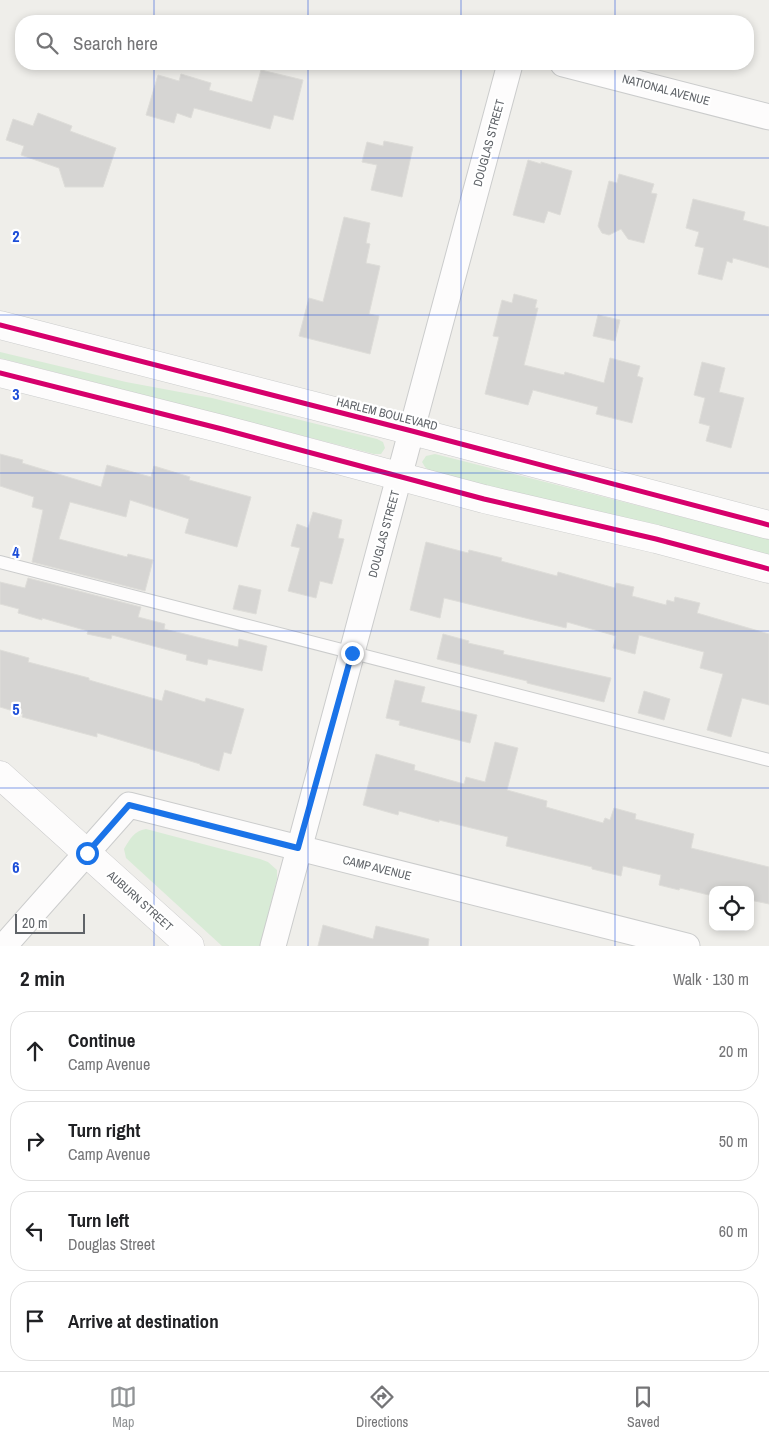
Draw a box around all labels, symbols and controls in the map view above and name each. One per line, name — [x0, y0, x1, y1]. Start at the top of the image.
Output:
search box — [15, 15, 754, 70]
icon: search — [33, 29, 61, 57]
text: Search here — [73, 30, 158, 56]
street label: NATIONAL AVENUE — [620, 71, 712, 109]
street label: DOUGLAS STREET — [470, 98, 508, 188]
text: 2 — [12, 225, 20, 247]
text: 3 — [12, 383, 20, 405]
street label: HARLEM BOULEVARD — [335, 394, 439, 434]
street label: DOUGLAS STREET — [365, 489, 403, 579]
text: 4 — [12, 541, 20, 563]
route end — [341, 642, 364, 665]
text: 5 — [12, 698, 20, 720]
route start — [76, 842, 99, 865]
street label: CAMP AVENUE — [341, 852, 413, 884]
text: 6 — [12, 856, 20, 878]
street label: AUBURN STREET — [103, 867, 176, 935]
map controls — [709, 886, 754, 931]
button: locate — [709, 886, 754, 931]
scale bar — [15, 911, 85, 934]
text: 20 m — [22, 914, 48, 932]
text: 2 min — [20, 964, 65, 993]
text: Walk · 130 m — [673, 968, 749, 990]
text: Continue — [68, 1027, 136, 1053]
icon: ahead — [21, 1037, 49, 1065]
text: 20 m — [719, 1040, 748, 1062]
text: Camp Avenue — [68, 1053, 150, 1075]
text: Turn right — [68, 1117, 140, 1143]
icon: right — [21, 1127, 49, 1155]
text: 50 m — [719, 1130, 748, 1152]
text: Camp Avenue — [68, 1143, 150, 1165]
text: Turn left — [68, 1207, 129, 1233]
icon: left — [21, 1217, 49, 1245]
text: 60 m — [719, 1220, 748, 1242]
text: Douglas Street — [68, 1233, 155, 1255]
icon: arrive — [21, 1307, 49, 1335]
text: Arrive at destination — [68, 1308, 219, 1334]
tab: Map — [109, 1383, 137, 1431]
tab: Directions — [356, 1383, 408, 1431]
tab: Saved — [627, 1383, 660, 1431]

